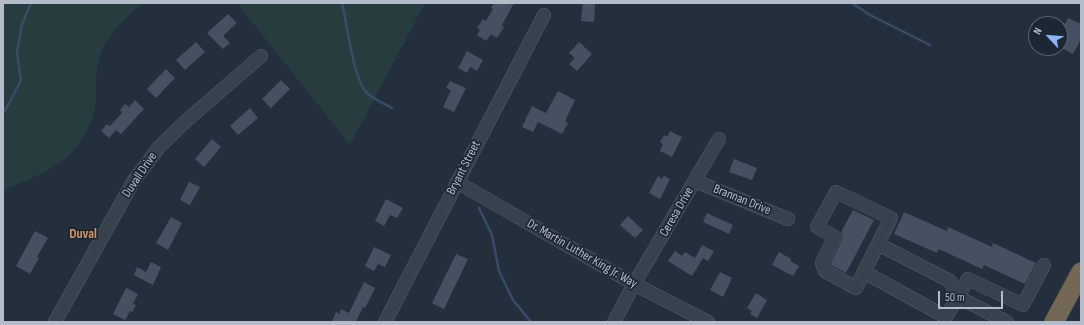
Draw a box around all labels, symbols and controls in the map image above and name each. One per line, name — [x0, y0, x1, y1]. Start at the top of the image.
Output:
north arrow — [1028, 16, 1068, 56]
text: N — [1031, 25, 1045, 36]
street label: Bryant Street — [444, 138, 484, 198]
street label: Duvall Drive — [119, 149, 161, 201]
street label: Brannan Drive — [711, 181, 773, 219]
street label: Ceresa Drive — [657, 184, 697, 240]
street label: Dr. Martin Luther King Jr. Way — [524, 216, 640, 292]
district label: Duval — [69, 226, 97, 242]
scale bar — [940, 283, 1005, 309]
text: 50 m — [945, 290, 965, 305]

